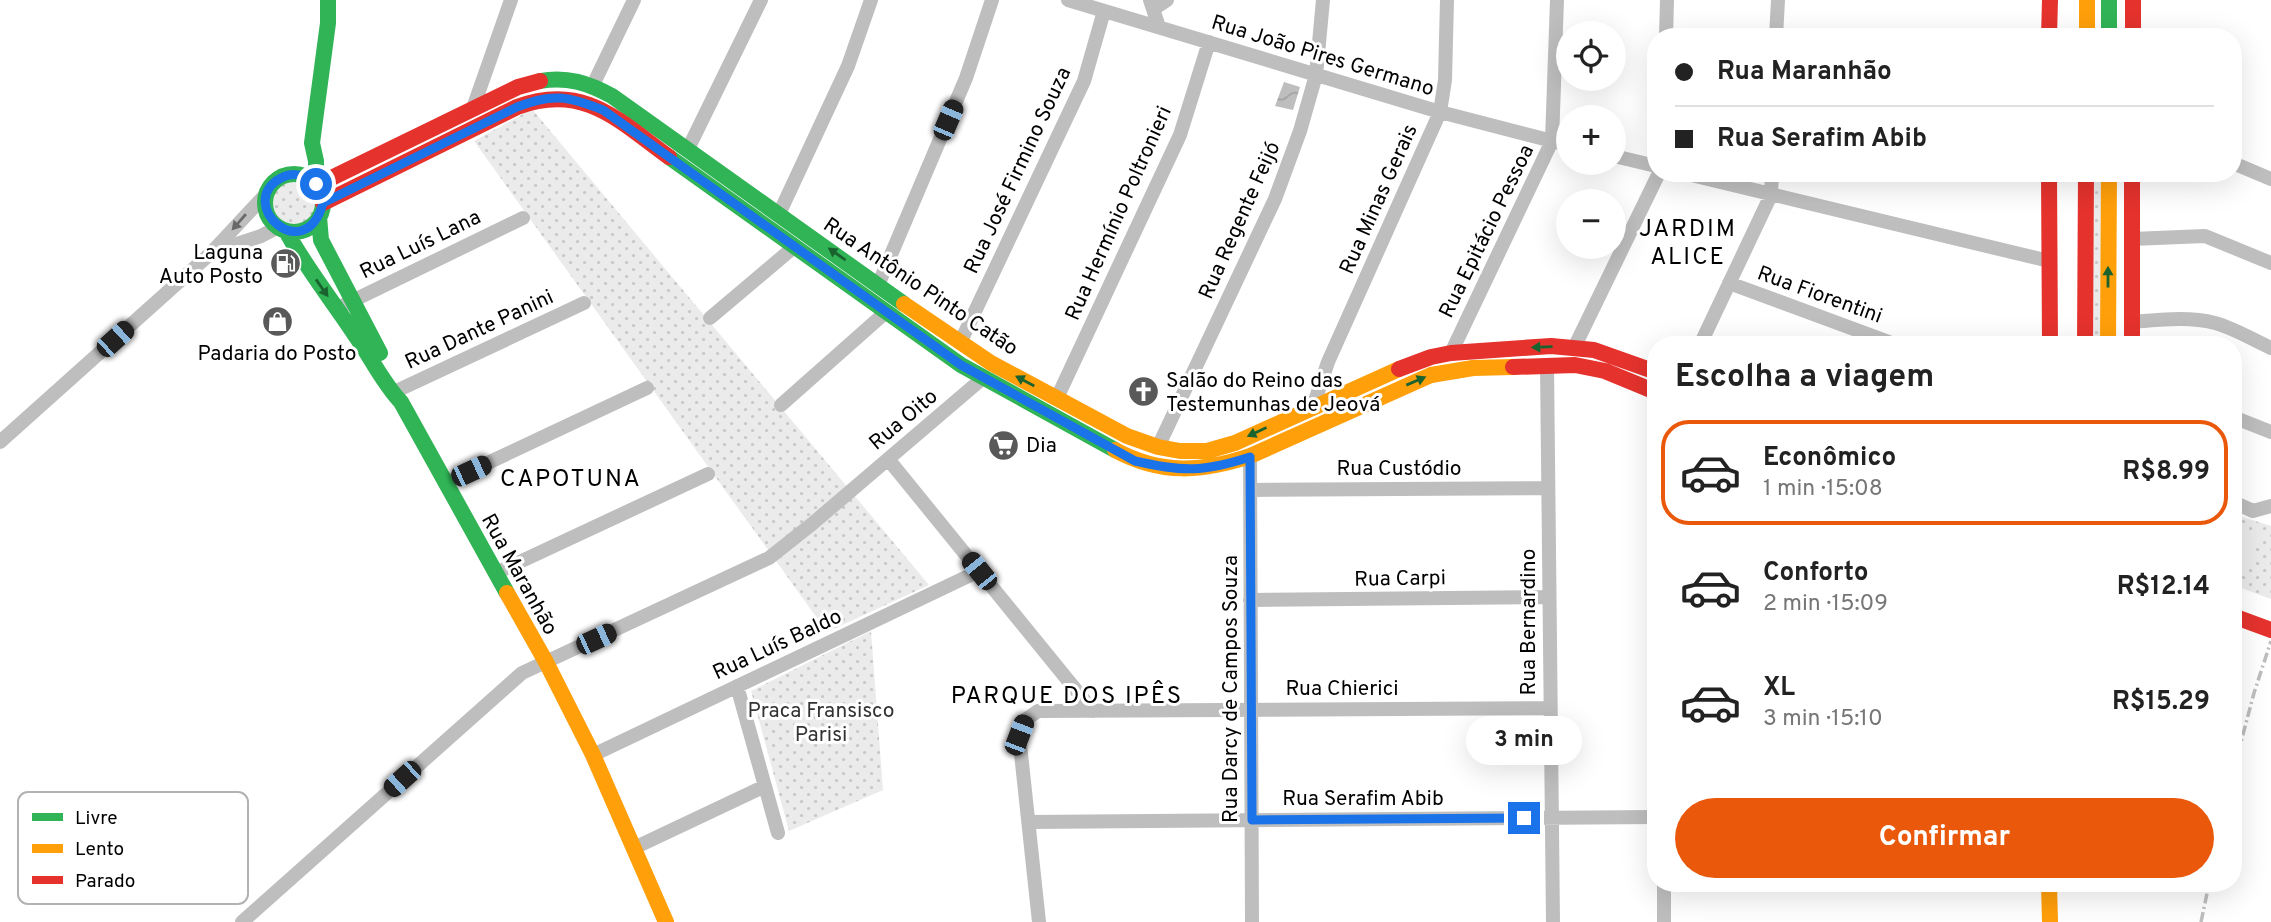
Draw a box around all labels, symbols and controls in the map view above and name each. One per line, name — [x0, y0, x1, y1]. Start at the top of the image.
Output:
street label: Rua João Pires Germano — [1208, 10, 1437, 103]
map controls — [1556, 21, 1626, 259]
button: locate — [1556, 21, 1626, 91]
text: Rua Maranhão — [1717, 56, 1892, 89]
street label: Rua José Firmino Souza — [959, 63, 1078, 278]
car — [931, 97, 966, 143]
street label: Rua Hermínio Poltronieri — [1060, 102, 1179, 325]
button: + — [1556, 105, 1626, 175]
street label: Rua Minas Gerais — [1334, 120, 1425, 279]
text: Rua Serafim Abib — [1717, 123, 1927, 156]
street label: Rua Regente Feijó — [1193, 138, 1287, 304]
street label: Rua Epitácio Pessoa — [1434, 141, 1541, 323]
route start — [300, 168, 332, 200]
button: − — [1556, 189, 1626, 259]
street label: Rua Luís Lana — [356, 204, 486, 286]
street label: Rua Antônio Pinto Catão — [818, 212, 1023, 363]
one-way arrow — [232, 213, 247, 230]
district label: JARDIM ALICE — [1639, 215, 1737, 273]
place label: Laguna Auto Posto — [159, 240, 263, 291]
fuel station icon: Laguna Auto Posto — [269, 247, 303, 281]
one-way arrow — [828, 247, 846, 261]
street label: Rua Fiorentini — [1753, 260, 1886, 331]
one-way arrow — [2102, 265, 2114, 287]
one-way arrow — [315, 279, 329, 297]
street label: Rua Dante Panini — [401, 284, 558, 377]
shop icon: Padaria do Posto — [260, 304, 294, 338]
car — [93, 317, 138, 361]
place label: Padaria do Posto — [197, 341, 357, 368]
one-way arrow — [1531, 341, 1553, 353]
text: Escolha a viagem — [1675, 358, 1934, 398]
place label: Salão do Reino das Testemunhas de Jeová — [1166, 368, 1380, 419]
one-way arrow — [1015, 375, 1035, 387]
church icon: Salão do Reino das Testemunhas de Jeová — [1126, 375, 1160, 409]
one-way arrow — [1406, 376, 1427, 387]
street label: Rua Oito — [864, 384, 944, 457]
one-way arrow — [1247, 427, 1268, 438]
supermarket icon: Dia — [986, 428, 1020, 462]
place label: Dia — [1026, 433, 1057, 460]
icon: car — [1679, 441, 1742, 504]
text: Econômico — [1763, 442, 1896, 475]
car — [448, 453, 495, 489]
street label: Rua Custódio — [1337, 456, 1461, 483]
text: R$8.99 — [2122, 456, 2210, 489]
district label: CAPOTUNA — [500, 465, 642, 495]
text: 1 min · 15:08 — [1763, 475, 1883, 504]
street label: Rua Maranhão — [474, 509, 563, 640]
car — [958, 548, 1001, 594]
street label: Rua Bernardino — [1516, 548, 1543, 696]
street label: Rua Darcy de Campos Souza — [1218, 555, 1245, 823]
icon: car — [1679, 556, 1742, 619]
text: Conforto — [1763, 557, 1869, 590]
street label: Rua Carpi — [1354, 565, 1446, 594]
text: R$12.14 — [2117, 571, 2210, 604]
text: 2 min · 15:09 — [1763, 590, 1888, 619]
street label: Rua Luís Baldo — [709, 604, 846, 687]
car — [573, 621, 620, 657]
icon: car — [1679, 671, 1742, 734]
text: XL — [1763, 672, 1795, 705]
street label: Rua Chierici — [1285, 676, 1399, 703]
district label: PARQUE DOS IPÊS — [951, 680, 1183, 712]
text: R$15.29 — [2112, 686, 2210, 719]
park label: Praca Fransisco Parisi — [748, 698, 894, 749]
text: 3 min · 15:10 — [1763, 705, 1883, 734]
car — [1002, 712, 1037, 758]
callout: 3 min — [1466, 716, 1582, 766]
text: 3 min — [1494, 726, 1554, 755]
car — [380, 757, 425, 801]
street label: Rua Serafim Abib — [1282, 786, 1444, 813]
legend — [18, 792, 248, 904]
button: Confirmar — [1675, 798, 2214, 878]
route end — [1508, 802, 1540, 834]
text: Livre — [75, 807, 118, 831]
text: Lento — [75, 838, 124, 862]
text: Parado — [75, 870, 135, 894]

